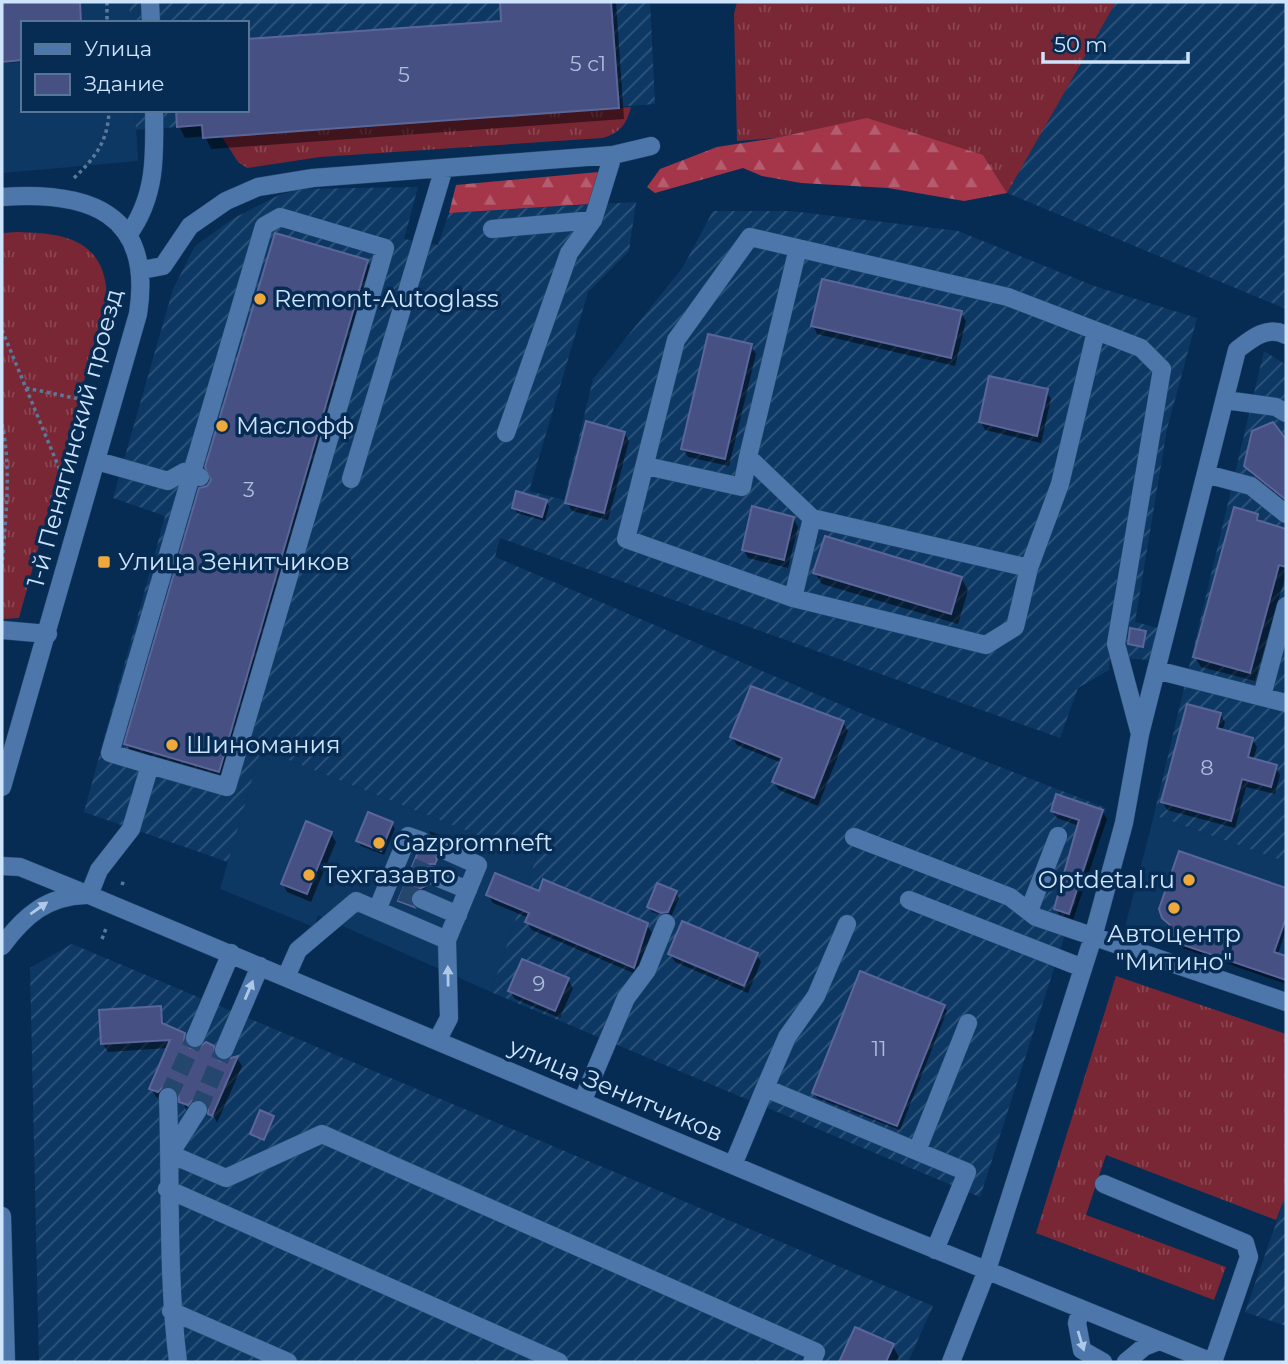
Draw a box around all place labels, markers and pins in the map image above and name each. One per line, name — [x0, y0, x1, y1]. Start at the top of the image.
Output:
place label: Remont-Autoglass — [274, 284, 499, 313]
marker: Remont-Autoglass — [252, 291, 268, 307]
place label: Маслофф — [236, 411, 354, 440]
marker: Маслофф — [214, 418, 230, 434]
place label: Улица Зенитчиков — [118, 547, 350, 576]
marker: Улица Зенитчиков — [96, 554, 112, 570]
place label: Шиномания — [186, 730, 340, 759]
marker: Шиномания — [164, 737, 180, 753]
place label: Gazpromneft — [393, 828, 553, 857]
marker: Gazpromneft — [371, 835, 387, 851]
place label: Техгазавто — [323, 860, 456, 889]
place label: Optdetal.ru — [1038, 865, 1175, 894]
marker: Техгазавто — [301, 867, 317, 883]
marker: Optdetal.ru — [1181, 872, 1197, 888]
marker: Автоцентр "Митино" — [1166, 900, 1182, 916]
place label: Автоцентр "Митино" — [1107, 919, 1241, 976]

